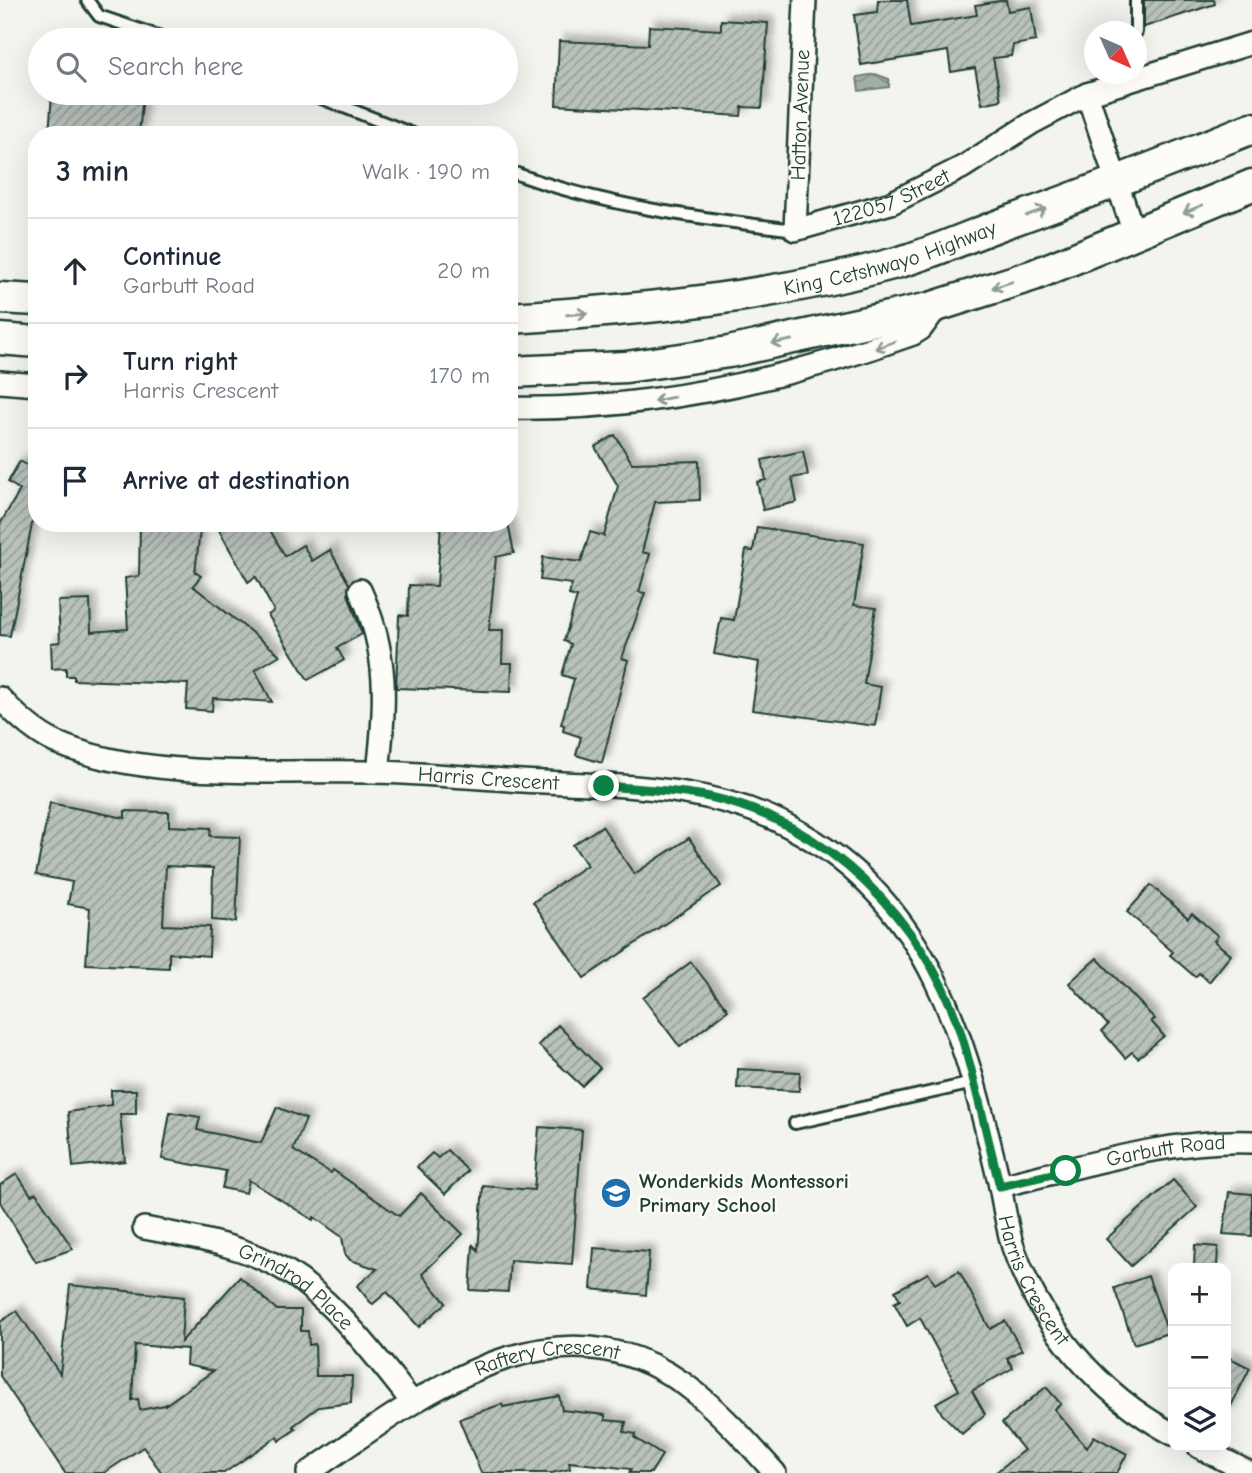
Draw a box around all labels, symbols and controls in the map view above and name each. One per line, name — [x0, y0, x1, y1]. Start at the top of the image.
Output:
north arrow — [1084, 21, 1147, 84]
search box — [28, 28, 518, 105]
icon: search — [52, 48, 90, 86]
street label: Hatton Avenue — [786, 49, 814, 181]
text: Search here — [108, 52, 243, 82]
text: 3 min — [56, 154, 129, 189]
text: Walk · 190 m — [362, 158, 490, 185]
street label: 122057 Street — [830, 163, 955, 231]
one-way arrow — [1183, 203, 1204, 216]
one-way arrow — [1025, 204, 1047, 217]
street label: King Cetshwayo Highway — [782, 215, 1000, 300]
text: Continue — [123, 242, 221, 272]
icon: ahead — [56, 252, 94, 290]
text: 20 m — [437, 257, 490, 284]
text: Garbutt Road — [123, 272, 255, 299]
one-way arrow — [991, 279, 1013, 292]
one-way arrow — [566, 307, 588, 320]
one-way arrow — [771, 336, 794, 349]
one-way arrow — [875, 339, 896, 352]
text: Turn right — [123, 347, 237, 377]
icon: right — [56, 357, 94, 395]
text: 170 m — [429, 362, 490, 389]
text: Harris Crescent — [123, 377, 278, 404]
one-way arrow — [653, 392, 676, 406]
icon: arrive — [56, 462, 94, 500]
text: Arrive at destination — [123, 466, 350, 496]
street label: Harris Crescent — [417, 762, 560, 795]
route end — [588, 770, 619, 801]
street label: Garbutt Road — [1104, 1130, 1226, 1171]
route start — [1050, 1155, 1081, 1186]
place label: Wonderkids Montessori Primary School — [639, 1169, 849, 1217]
school or university icon: Wonderkids Montessori Primary School — [599, 1176, 633, 1210]
street label: Harris Crescent — [994, 1213, 1075, 1351]
street label: Grindrod Place — [235, 1238, 359, 1335]
map controls — [1168, 1263, 1231, 1452]
button: + — [1168, 1263, 1231, 1326]
button: − — [1168, 1326, 1231, 1389]
street label: Raftery Crescent — [471, 1335, 624, 1381]
button: layers — [1168, 1389, 1231, 1452]

